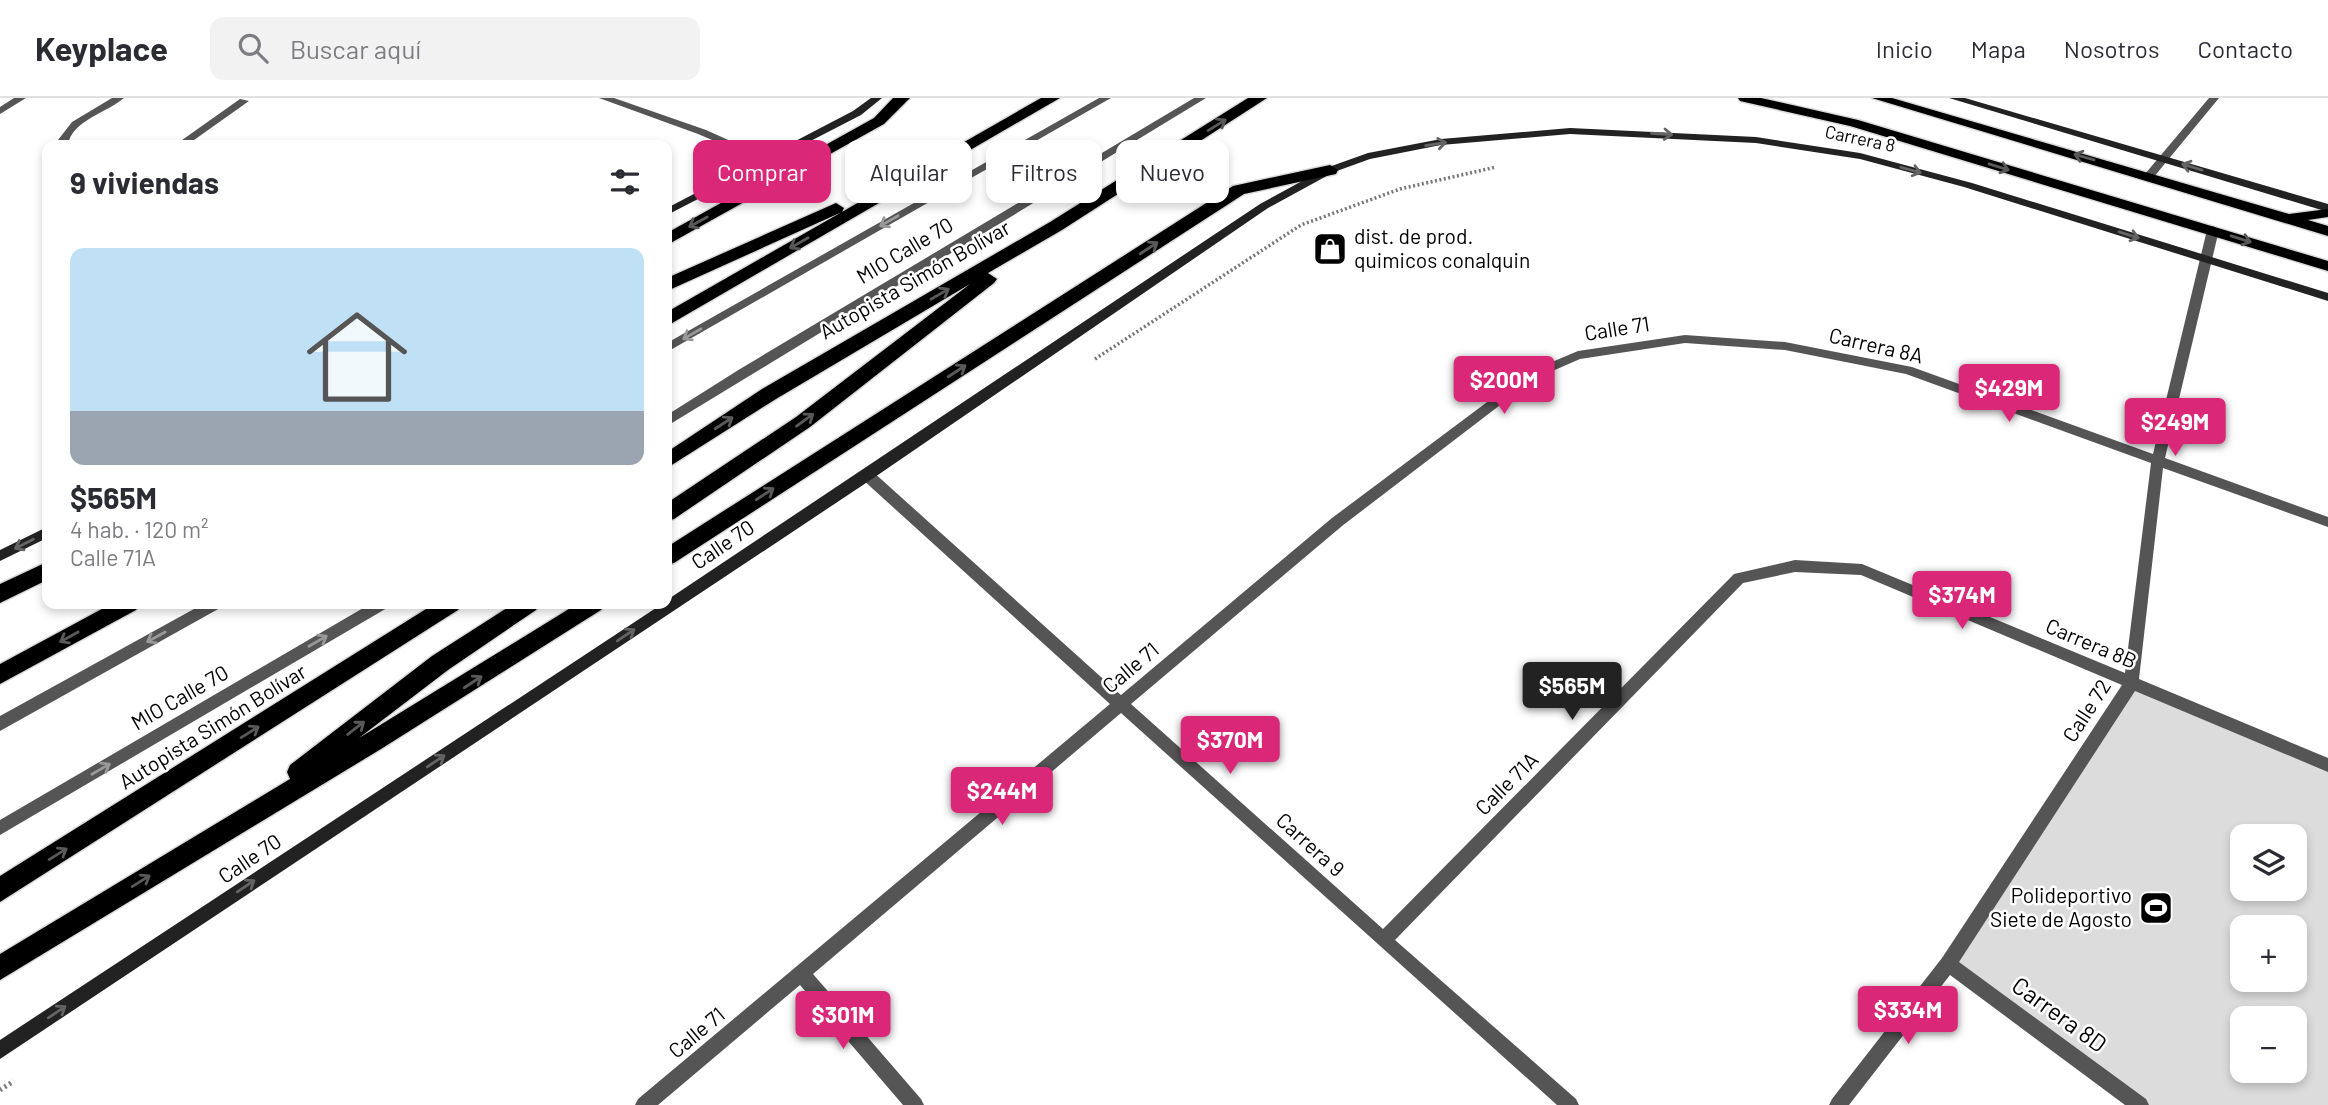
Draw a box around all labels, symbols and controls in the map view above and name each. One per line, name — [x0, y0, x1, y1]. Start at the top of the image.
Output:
search box — [210, 17, 700, 80]
text: Keyplace — [35, 28, 168, 68]
icon: search — [234, 29, 272, 67]
text: Buscar aquí — [290, 33, 421, 64]
text: Inicio — [1876, 34, 1933, 63]
text: Mapa — [1971, 34, 2026, 63]
text: Nosotros — [2064, 34, 2160, 63]
text: Contacto — [2198, 34, 2293, 63]
one-way arrow — [1207, 117, 1226, 132]
street label: Carrera 8 — [1823, 120, 1897, 156]
one-way arrow — [1650, 128, 1673, 141]
one-way arrow — [1424, 137, 1446, 150]
chip: Comprar — [693, 140, 831, 203]
chip: Alquilar — [845, 140, 972, 203]
chip: Filtros — [986, 140, 1102, 203]
chip: Nuevo — [1116, 140, 1229, 203]
one-way arrow — [2073, 150, 2096, 163]
one-way arrow — [2182, 160, 2204, 173]
one-way arrow — [1988, 161, 2010, 174]
icon: filters — [606, 163, 644, 201]
text: 9 viviendas — [70, 164, 219, 200]
one-way arrow — [1899, 164, 1922, 177]
street label: MIO Calle 70 — [852, 211, 957, 288]
street label: Autopista Simón Bolívar — [814, 214, 1014, 344]
one-way arrow — [880, 214, 900, 228]
one-way arrow — [688, 216, 709, 229]
place label: dist. de prod. quimicos conalquin — [1354, 223, 1530, 272]
one-way arrow — [2118, 229, 2140, 242]
shop icon: dist. de prod. quimicos conalquin — [1311, 230, 1349, 268]
one-way arrow — [2230, 233, 2252, 246]
one-way arrow — [790, 236, 810, 250]
one-way arrow — [1138, 241, 1158, 255]
one-way arrow — [929, 287, 949, 301]
icon: home — [294, 294, 420, 420]
street label: Calle 71 — [1582, 310, 1651, 345]
street label: Carrera 8A — [1827, 322, 1926, 368]
one-way arrow — [682, 327, 702, 341]
pin: $200M — [1455, 356, 1553, 416]
one-way arrow — [947, 364, 966, 378]
pin: $429M — [1960, 364, 2058, 424]
text: $200M — [1470, 365, 1538, 393]
text: $429M — [1975, 373, 2043, 401]
pin: $249M — [2126, 398, 2224, 458]
text: $249M — [2141, 407, 2209, 435]
one-way arrow — [795, 413, 814, 427]
one-way arrow — [713, 416, 733, 430]
text: $565M — [70, 479, 157, 515]
one-way arrow — [755, 486, 775, 500]
street label: Calle 70 — [686, 514, 758, 574]
text: 4 hab. · 120 m² — [70, 515, 208, 543]
one-way arrow — [14, 537, 35, 551]
text: Calle 71A — [70, 543, 156, 571]
pin: $374M — [1913, 572, 2011, 631]
text: $374M — [1928, 580, 1996, 608]
street label: Carrera 8B — [2042, 612, 2141, 673]
one-way arrow — [615, 628, 635, 642]
one-way arrow — [60, 630, 80, 644]
one-way arrow — [146, 630, 166, 644]
one-way arrow — [308, 634, 328, 648]
street label: Calle 71 — [1097, 636, 1163, 698]
street label: Autopista Simón Bolívar — [114, 658, 311, 794]
street label: MIO Calle 70 — [126, 659, 232, 735]
pin: $565M — [1523, 662, 1621, 722]
text: $565M — [1539, 671, 1605, 699]
street label: Calle 72 — [2056, 674, 2115, 746]
one-way arrow — [463, 675, 482, 689]
pin: $370M — [1181, 716, 1279, 776]
one-way arrow — [347, 720, 365, 735]
one-way arrow — [240, 725, 259, 739]
text: $370M — [1197, 725, 1263, 753]
street label: Calle 71A — [1469, 746, 1543, 820]
one-way arrow — [426, 753, 445, 768]
one-way arrow — [90, 762, 111, 775]
pin: $244M — [953, 768, 1051, 827]
text: $244M — [967, 776, 1037, 804]
street label: Carrera 9 — [1272, 807, 1350, 881]
map controls — [2230, 824, 2307, 1083]
button: layers — [2230, 824, 2307, 901]
street label: Calle 70 — [213, 828, 285, 888]
one-way arrow — [47, 846, 67, 860]
one-way arrow — [131, 873, 151, 887]
one-way arrow — [236, 879, 256, 893]
place label: Polideportivo Siete de Agosto — [1990, 882, 2132, 931]
sports icon: Polideportivo Siete de Agosto — [2137, 889, 2175, 927]
button: + — [2230, 915, 2307, 992]
street label: Carrera 8D — [2007, 970, 2113, 1058]
pin: $334M — [1859, 986, 1957, 1046]
pin: $301M — [794, 992, 892, 1051]
text: $334M — [1874, 995, 1942, 1023]
text: $301M — [811, 1000, 875, 1028]
street label: Calle 71 — [663, 1001, 729, 1063]
one-way arrow — [47, 1005, 66, 1019]
button: − — [2230, 1006, 2307, 1083]

